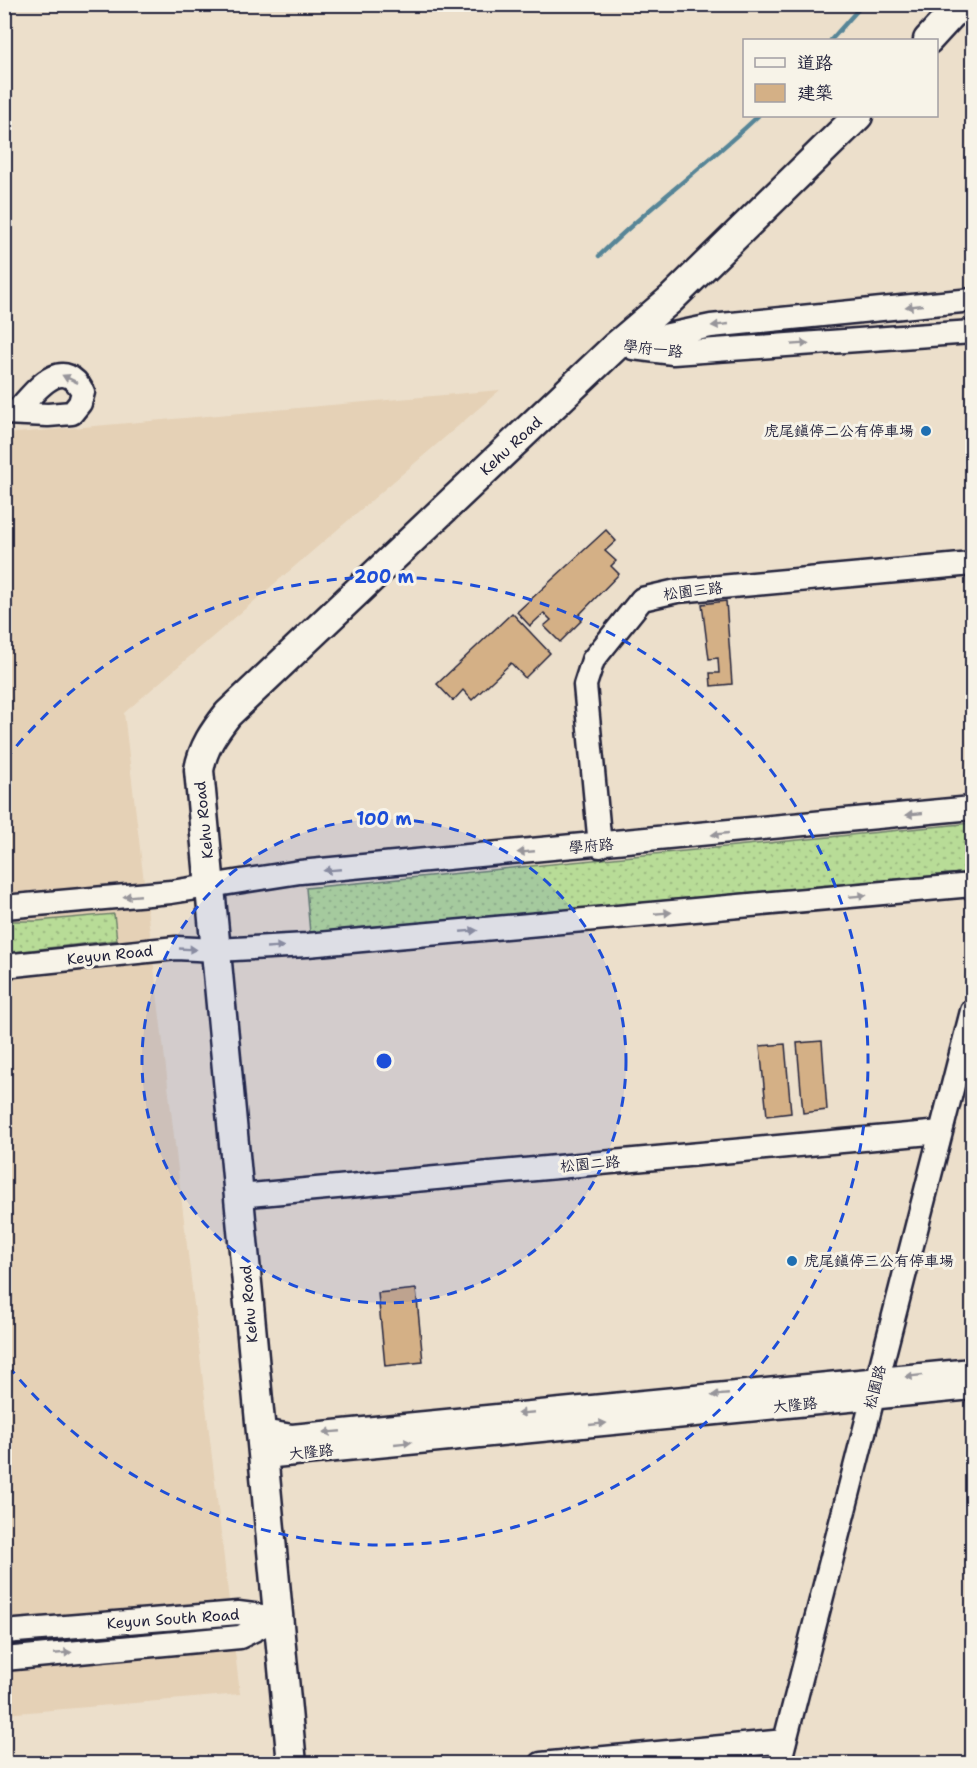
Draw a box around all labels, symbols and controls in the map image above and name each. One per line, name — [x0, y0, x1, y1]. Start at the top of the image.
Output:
legend — [743, 39, 938, 117]
text: 道路 — [797, 51, 833, 75]
text: 建築 — [797, 81, 833, 105]
one-way arrow — [905, 301, 924, 311]
one-way arrow — [711, 320, 730, 330]
street label: 學府一路 — [622, 336, 684, 362]
one-way arrow — [790, 339, 809, 349]
one-way arrow — [61, 375, 79, 385]
street label: Kehu Road — [476, 412, 547, 480]
place label: 虎尾鎮停二公有停車場 — [764, 421, 914, 441]
marker: 虎尾鎮停二公有停車場 — [919, 424, 933, 438]
text: 200 m — [354, 565, 415, 589]
street label: 松園三路 — [662, 577, 724, 605]
street label: Kehu Road — [190, 780, 218, 860]
text: 100 m — [356, 807, 412, 831]
one-way arrow — [905, 809, 924, 819]
one-way arrow — [711, 829, 730, 839]
street label: 學府路 — [568, 834, 614, 858]
one-way arrow — [517, 847, 536, 857]
one-way arrow — [322, 865, 341, 874]
one-way arrow — [122, 891, 141, 901]
one-way arrow — [848, 891, 867, 901]
one-way arrow — [654, 908, 673, 918]
one-way arrow — [460, 926, 479, 936]
street label: Keyun Road — [66, 940, 155, 969]
one-way arrow — [265, 943, 284, 952]
one-way arrow — [179, 944, 198, 953]
centre of rings — [374, 1051, 394, 1071]
street label: 松園二路 — [559, 1151, 621, 1177]
place label: 虎尾鎮停三公有停車場 — [804, 1251, 954, 1271]
marker: 虎尾鎮停三公有停車場 — [785, 1254, 799, 1268]
street label: Kehu Road — [236, 1264, 262, 1344]
street label: 松園路 — [860, 1363, 890, 1411]
one-way arrow — [905, 1371, 924, 1381]
one-way arrow — [711, 1390, 730, 1400]
street label: 大隆路 — [772, 1393, 818, 1417]
one-way arrow — [517, 1408, 536, 1418]
one-way arrow — [588, 1419, 607, 1429]
one-way arrow — [322, 1427, 341, 1437]
one-way arrow — [394, 1438, 413, 1448]
street label: 大隆路 — [288, 1440, 334, 1464]
street label: Keyun South Road — [106, 1604, 241, 1634]
one-way arrow — [53, 1648, 72, 1658]

